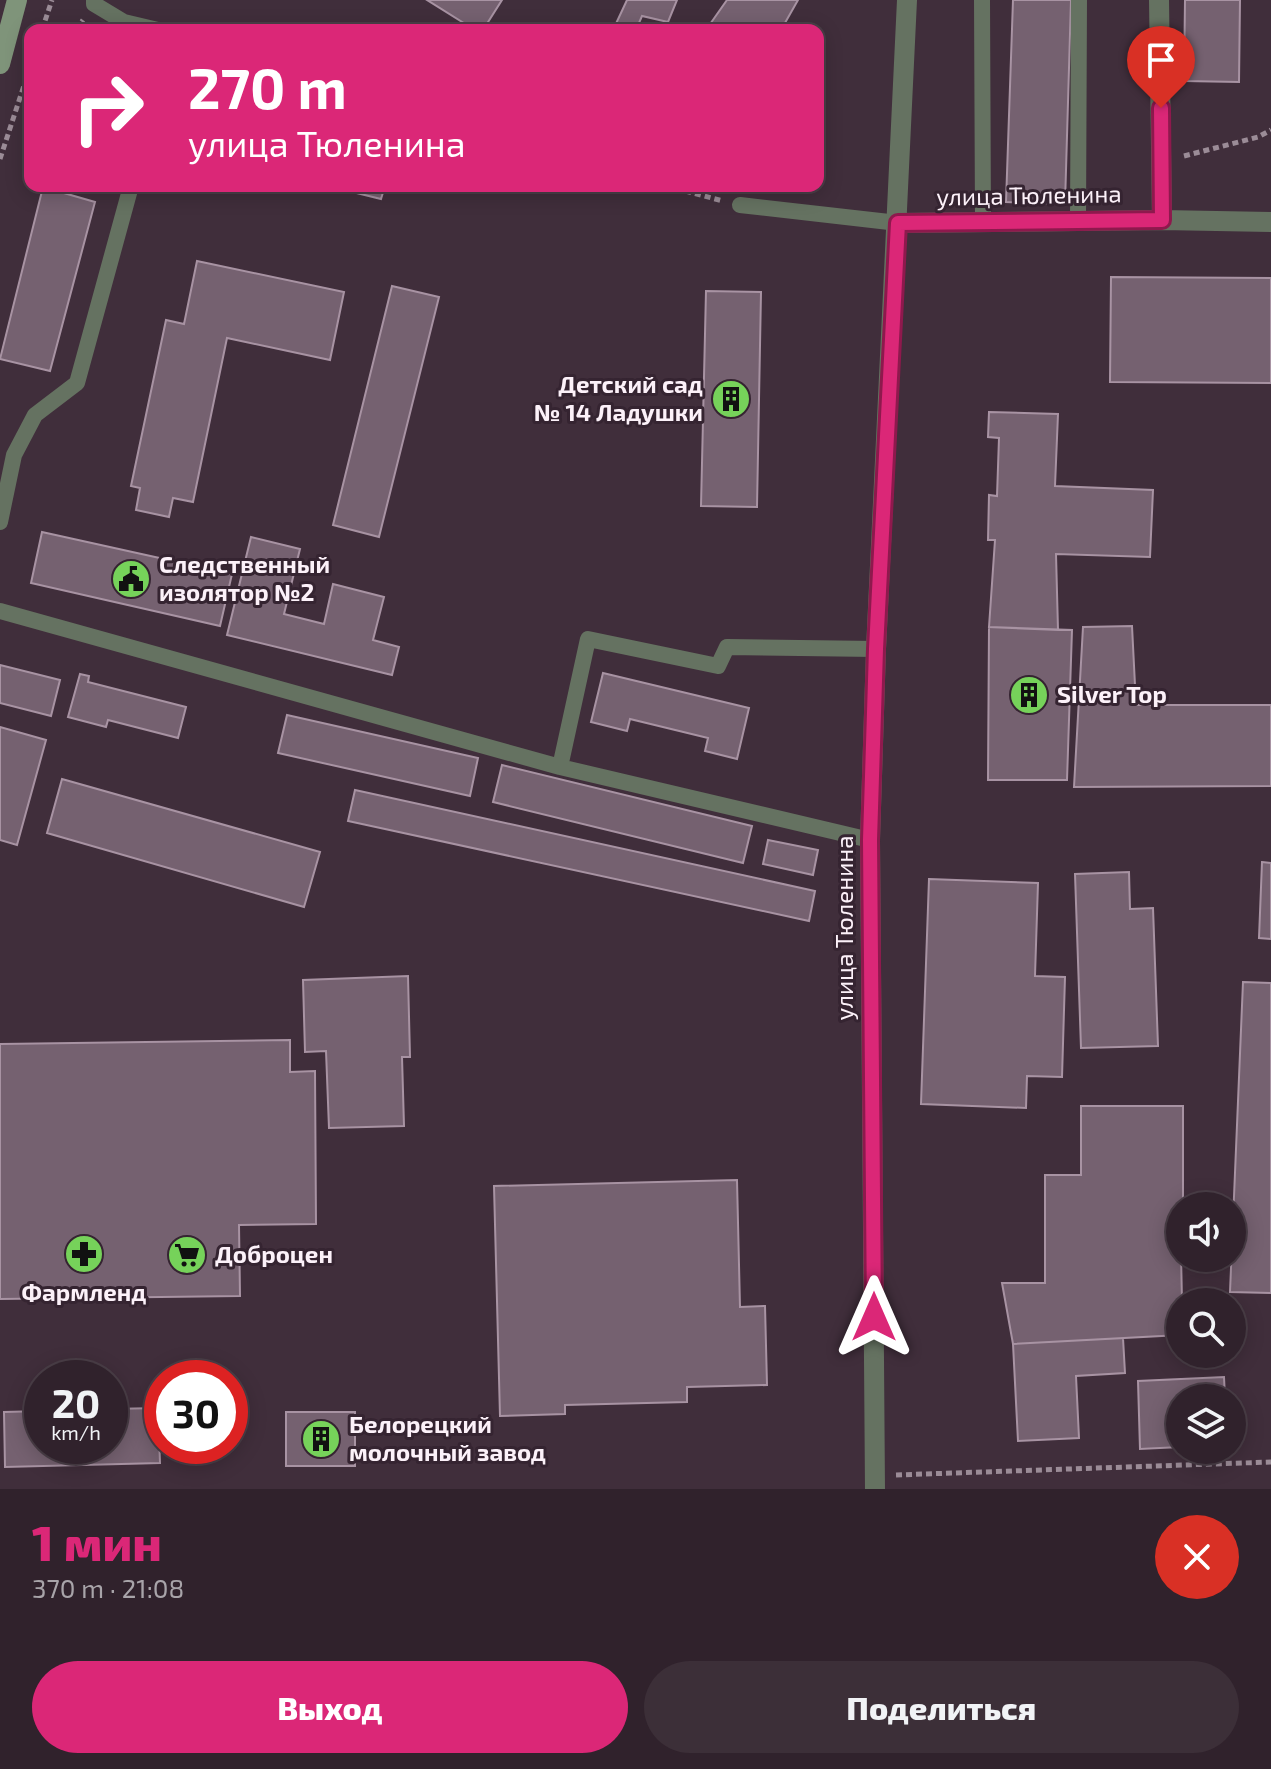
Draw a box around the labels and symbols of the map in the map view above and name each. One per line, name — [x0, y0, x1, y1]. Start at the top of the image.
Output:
pin — [1127, 26, 1195, 108]
street label: улица Тюленина — [936, 178, 1122, 212]
place label: Детский сад № 14 Ладушки — [534, 369, 703, 426]
building icon: Детский сад № 14 Ладушки — [710, 378, 752, 420]
place label: Следственный изолятор №2 — [159, 549, 330, 606]
public building icon: Следственный изолятор №2 — [110, 558, 152, 600]
building icon: Silver Top — [1008, 674, 1050, 716]
place label: Silver Top — [1057, 679, 1167, 708]
street label: улица Тюленина — [829, 835, 859, 1021]
pharmacy icon: Фармленд — [63, 1233, 105, 1275]
supermarket icon: Доброцен — [166, 1234, 208, 1276]
place label: Доброцен — [215, 1239, 333, 1268]
position arrow — [832, 1275, 916, 1359]
place label: Фармленд — [22, 1277, 146, 1306]
speed limit sign: 30 — [144, 1360, 248, 1464]
place label: Белорецкий молочный завод — [349, 1409, 546, 1466]
building icon: Белорецкий молочный завод — [300, 1418, 342, 1460]

